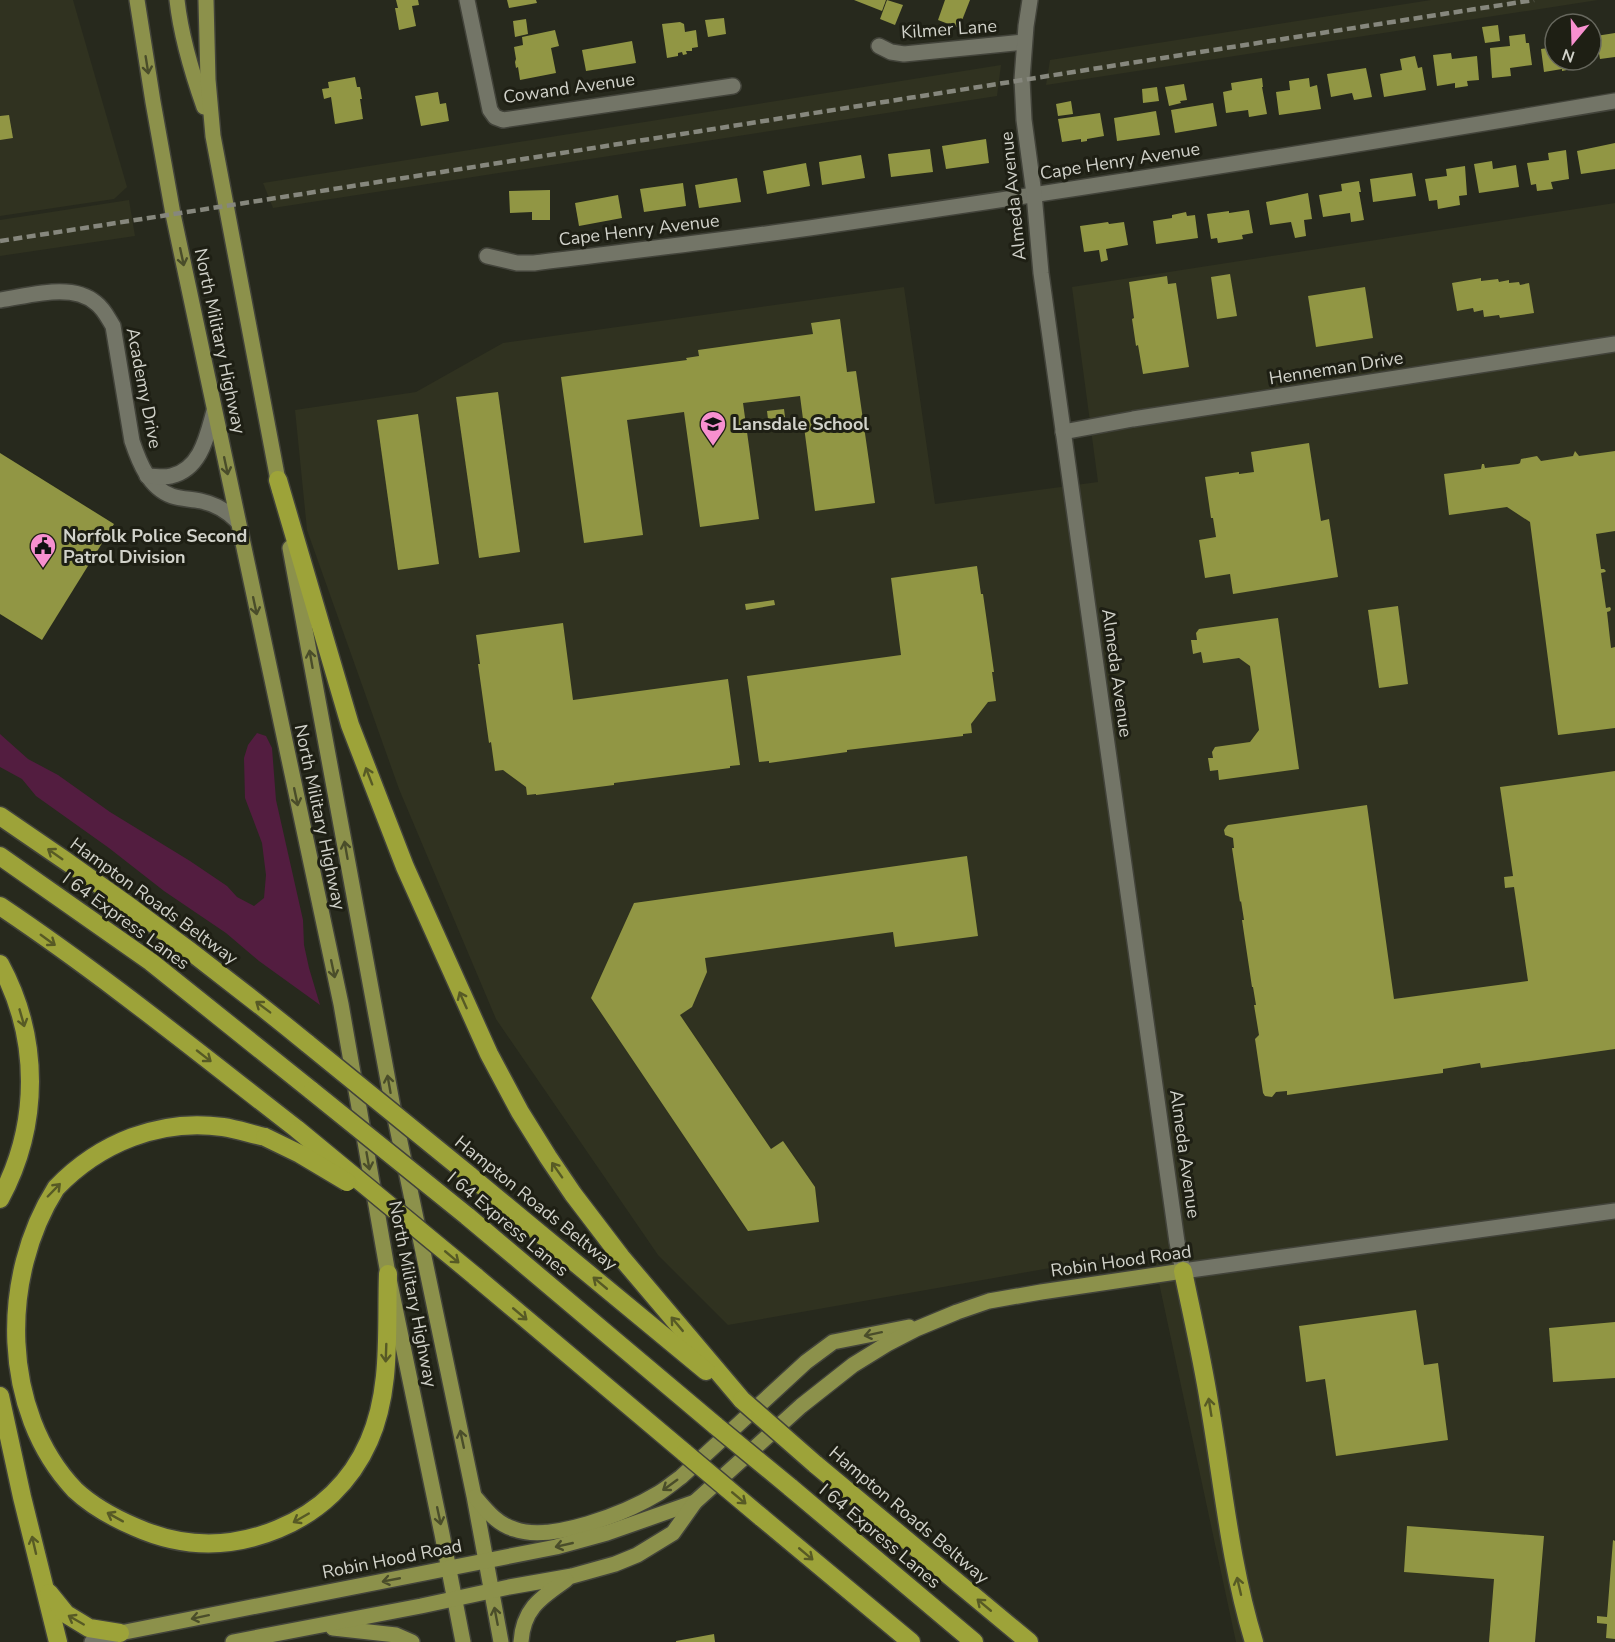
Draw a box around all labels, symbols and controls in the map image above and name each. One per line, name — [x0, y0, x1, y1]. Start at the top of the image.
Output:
north arrow — [1543, 12, 1603, 72]
street label: Kilmer Lane — [900, 14, 998, 44]
text: N — [1559, 43, 1578, 68]
one-way arrow — [142, 55, 153, 75]
street label: Cowand Avenue — [502, 67, 636, 109]
street label: Almeda Avenue — [994, 130, 1032, 262]
street label: Cape Henry Avenue — [1038, 137, 1202, 185]
street label: Cape Henry Avenue — [557, 208, 721, 252]
street label: North Military Highway — [189, 246, 252, 437]
one-way arrow — [177, 247, 188, 266]
street label: Academy Drive — [121, 325, 167, 451]
street label: Henneman Drive — [1267, 346, 1405, 390]
school or university icon: Lansdale School — [698, 409, 728, 447]
place label: Lansdale School — [732, 412, 869, 436]
one-way arrow — [220, 457, 232, 476]
place label: Norfolk Police Second Patrol Division — [63, 524, 247, 569]
public building icon: Norfolk Police Second Patrol Division — [28, 531, 58, 569]
one-way arrow — [250, 597, 262, 616]
street label: Almeda Avenue — [1096, 607, 1138, 739]
one-way arrow — [305, 649, 316, 669]
street label: North Military Highway — [289, 722, 352, 913]
one-way arrow — [363, 767, 374, 785]
one-way arrow — [291, 787, 302, 806]
street label: Hampton Roads Beltway — [65, 832, 243, 971]
one-way arrow — [340, 841, 351, 861]
one-way arrow — [47, 848, 63, 860]
street label: I 64 Express Lanes — [58, 867, 194, 975]
one-way arrow — [40, 933, 56, 946]
one-way arrow — [328, 959, 339, 978]
one-way arrow — [457, 991, 468, 1009]
one-way arrow — [255, 1001, 271, 1013]
one-way arrow — [17, 1008, 28, 1027]
one-way arrow — [196, 1050, 212, 1063]
one-way arrow — [383, 1074, 394, 1094]
street label: Almeda Avenue — [1164, 1088, 1206, 1220]
street label: Hampton Roads Beltway — [450, 1130, 623, 1276]
one-way arrow — [363, 1150, 374, 1170]
one-way arrow — [551, 1163, 563, 1179]
street label: I 64 Express Lanes — [442, 1166, 574, 1282]
one-way arrow — [46, 1183, 61, 1198]
street label: North Military Highway — [383, 1199, 443, 1390]
street label: Robin Hood Road — [1049, 1239, 1193, 1283]
one-way arrow — [444, 1251, 460, 1264]
one-way arrow — [593, 1276, 608, 1290]
one-way arrow — [512, 1307, 527, 1321]
one-way arrow — [670, 1317, 684, 1332]
one-way arrow — [863, 1329, 883, 1340]
one-way arrow — [380, 1343, 391, 1363]
one-way arrow — [1204, 1398, 1215, 1418]
one-way arrow — [456, 1430, 467, 1449]
street label: Hampton Roads Beltway — [824, 1441, 995, 1590]
street label: I 64 Express Lanes — [814, 1478, 946, 1594]
one-way arrow — [662, 1479, 678, 1492]
one-way arrow — [731, 1492, 747, 1505]
one-way arrow — [434, 1506, 445, 1525]
one-way arrow — [107, 1511, 124, 1523]
one-way arrow — [293, 1512, 310, 1524]
street label: Robin Hood Road — [320, 1534, 464, 1584]
one-way arrow — [27, 1535, 39, 1554]
one-way arrow — [555, 1540, 574, 1551]
one-way arrow — [797, 1547, 813, 1560]
one-way arrow — [382, 1575, 402, 1586]
one-way arrow — [1233, 1576, 1244, 1596]
one-way arrow — [976, 1598, 992, 1611]
one-way arrow — [490, 1607, 501, 1627]
one-way arrow — [191, 1612, 210, 1623]
one-way arrow — [68, 1614, 85, 1626]

